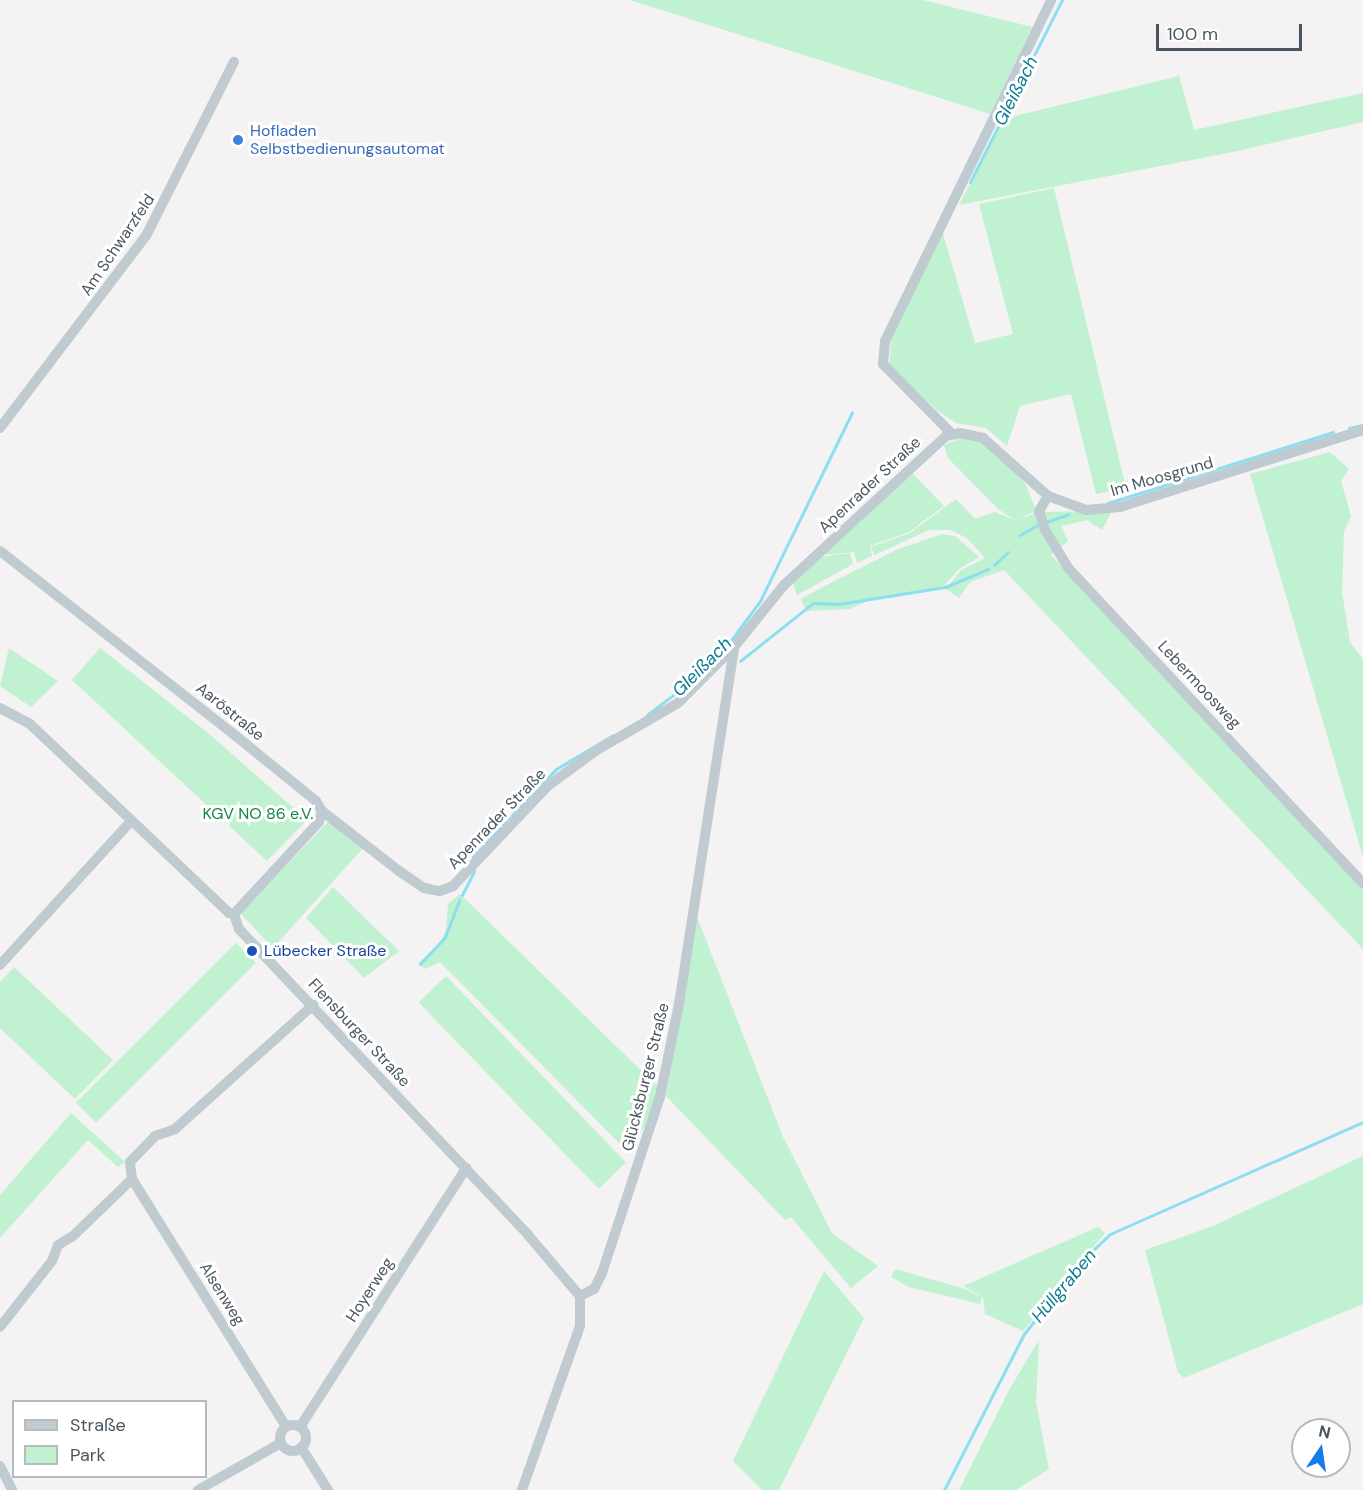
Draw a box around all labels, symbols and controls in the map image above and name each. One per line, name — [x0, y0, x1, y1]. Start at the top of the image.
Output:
scale bar — [1159, 12, 1304, 50]
text: 100 m — [1167, 22, 1218, 46]
water label: Gleißach — [989, 53, 1043, 129]
place label: Hofladen Selbstbedienungsautomat — [250, 121, 445, 159]
marker: Hofladen Selbstbedienungsautomat — [231, 133, 245, 147]
street label: Am Schwarzfeld — [77, 191, 159, 299]
street label: Apenrader Straße — [815, 433, 925, 537]
street label: Im Moosgrund — [1108, 453, 1216, 501]
water label: Gleißach — [668, 633, 736, 701]
street label: Lebermoosweg — [1153, 637, 1245, 733]
street label: Aaröstraße — [192, 679, 268, 745]
street label: Apenrader Straße — [444, 765, 550, 873]
park label: KGV NO 86 e.V. — [202, 804, 314, 824]
place label: Lübecker Straße — [264, 941, 386, 961]
marker: Lübecker Straße — [245, 944, 259, 958]
street label: Flensburger Straße — [304, 975, 414, 1091]
street label: Glücksburger Straße — [618, 1001, 674, 1153]
water label: Hüllgraben — [1027, 1245, 1101, 1327]
street label: Hoyerweg — [342, 1254, 398, 1326]
street label: Alsenweg — [195, 1259, 249, 1329]
legend — [12, 1400, 207, 1478]
text: Straße — [70, 1413, 126, 1437]
north arrow — [1291, 1418, 1351, 1478]
text: N — [1317, 1420, 1333, 1443]
text: Park — [70, 1443, 106, 1467]

